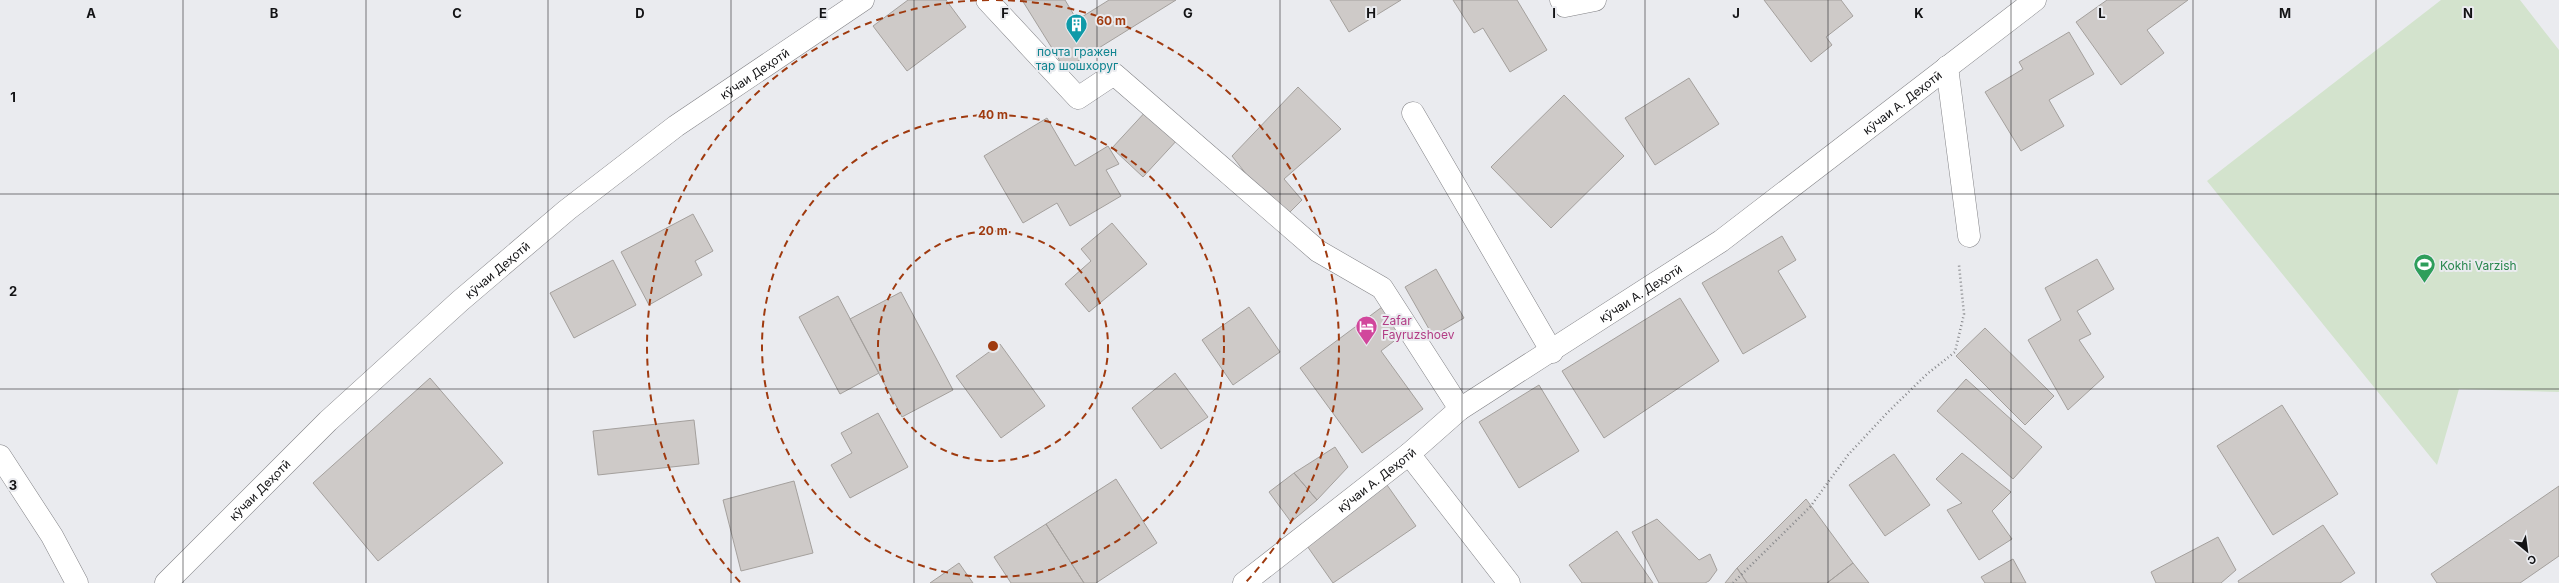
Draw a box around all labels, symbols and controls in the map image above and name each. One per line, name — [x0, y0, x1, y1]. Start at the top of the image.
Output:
text: A — [86, 5, 96, 21]
text: B — [270, 5, 279, 21]
text: C — [452, 5, 462, 21]
text: D — [635, 5, 645, 21]
text: E — [819, 5, 827, 21]
text: F — [1001, 5, 1009, 21]
text: G — [1183, 5, 1193, 21]
text: H — [1366, 5, 1376, 21]
text: I — [1552, 5, 1556, 21]
text: J — [1732, 5, 1740, 21]
text: K — [1914, 5, 1924, 21]
text: L — [2098, 5, 2106, 21]
text: M — [2279, 5, 2291, 21]
text: N — [2463, 5, 2473, 21]
building icon: почта гражен тар шошхоруг — [1064, 11, 1090, 44]
text: 60 m — [1096, 13, 1126, 28]
place label: почта гражен тар шошхоруг — [1036, 44, 1118, 73]
street label: кӯчаи Деҳотӣ — [717, 45, 792, 102]
street label: кӯчаи А. Деҳотӣ — [1859, 67, 1945, 137]
text: 1 — [10, 89, 16, 105]
text: 40 m — [978, 107, 1008, 122]
text: 20 m — [978, 223, 1008, 238]
street label: кӯчаи Деҳотӣ — [461, 238, 532, 301]
sports icon: Kokhi Varzish — [2412, 252, 2438, 285]
place label: Kokhi Varzish — [2440, 258, 2517, 273]
street label: кӯчаи А. Деҳотӣ — [1596, 261, 1685, 325]
text: 2 — [9, 283, 17, 299]
place label: Zafar Fayruzshoev — [1382, 313, 1455, 342]
hotel icon: Zafar Fayruzshoev — [1353, 314, 1379, 347]
centre of rings — [986, 339, 1000, 353]
street label: кӯчаи А. Деҳотӣ — [1334, 444, 1419, 515]
street label: кӯчаи Деҳотӣ — [226, 456, 293, 523]
text: 3 — [9, 477, 17, 493]
north arrow — [2507, 531, 2547, 571]
text: С — [2525, 552, 2539, 568]

